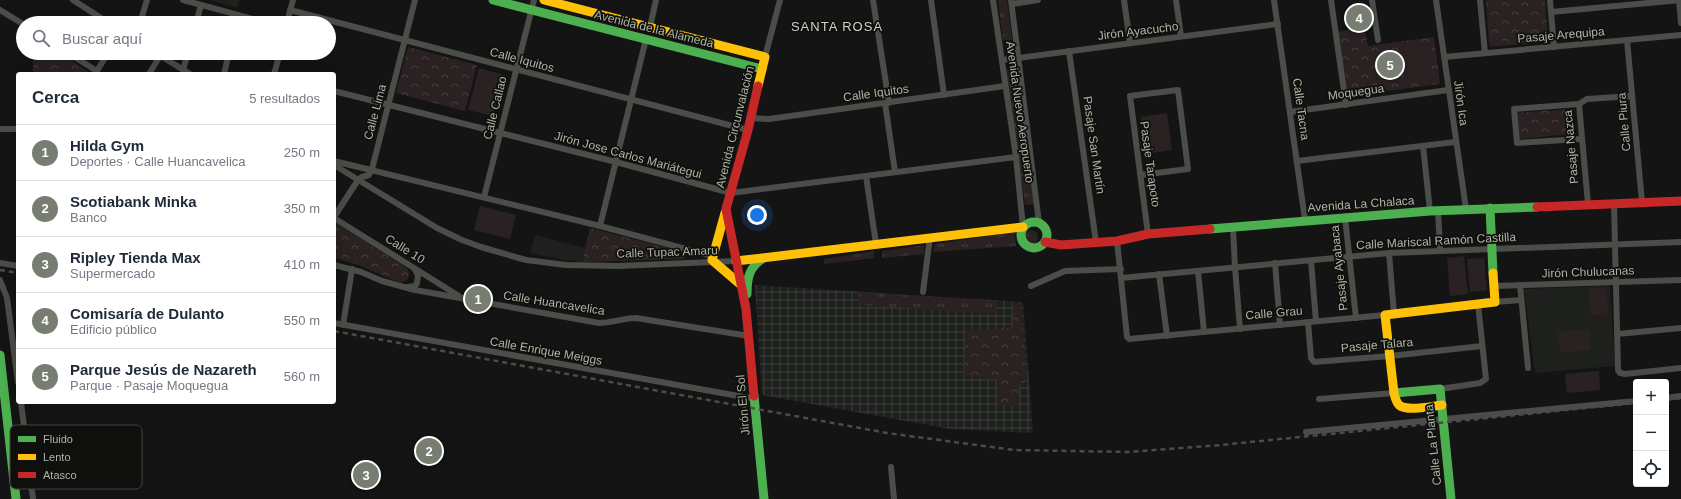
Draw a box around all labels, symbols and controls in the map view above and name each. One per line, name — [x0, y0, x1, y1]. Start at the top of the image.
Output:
pin: 4 — [1346, 3, 1372, 33]
street label: Avenida de la Alameda — [593, 7, 715, 51]
search box — [16, 16, 336, 60]
district label: SANTA ROSA — [791, 19, 883, 34]
street label: Jirón Ayacucho — [1097, 19, 1179, 43]
street label: Pasaje Arequipa — [1517, 24, 1605, 46]
icon: search — [30, 27, 52, 49]
text: Buscar aquí — [62, 30, 142, 47]
street label: Avenida Nuevo Aeropuerto — [1003, 40, 1037, 184]
street label: Calle Iquitos — [488, 45, 556, 75]
pin: 5 — [1377, 50, 1403, 80]
street label: Avenida Circunvalación — [713, 65, 757, 189]
street label: Calle Callao — [480, 75, 510, 141]
street label: Calle Tacna — [1290, 77, 1312, 141]
street label: Jirón Ica — [1451, 80, 1471, 127]
street label: Calle Iquitos — [842, 81, 910, 105]
street label: Moquegua — [1327, 81, 1385, 103]
street label: Calle Lima — [361, 83, 389, 141]
text: Cerca — [32, 88, 79, 107]
text: 5 resultados — [249, 91, 320, 106]
street label: Calle Piura — [1614, 92, 1634, 152]
street label: Pasaje San Martín — [1080, 95, 1108, 195]
street label: Pasaje Nazca — [1561, 109, 1581, 184]
street label: Pasaje Tarapoto — [1137, 120, 1163, 208]
street label: Jirón Jose Carlos Mariátegui — [553, 129, 703, 181]
text: Hilda Gym — [70, 137, 144, 154]
text: 1 — [41, 145, 49, 160]
text: 250 m — [284, 145, 320, 160]
text: Deportes · Calle Huancavelica — [70, 154, 246, 169]
text: Scotiabank Minka — [70, 193, 197, 210]
street label: Avenida La Chalaca — [1307, 193, 1415, 215]
text: 2 — [41, 201, 49, 216]
text: 350 m — [284, 201, 320, 216]
your location — [747, 205, 767, 225]
text: Banco — [70, 210, 107, 225]
street label: Pasaje Ayabaca — [1328, 224, 1350, 311]
street label: Calle Mariscal Ramón Castilla — [1356, 230, 1517, 252]
street label: Calle 10 — [383, 231, 428, 267]
street label: Calle Tupac Amaru — [616, 243, 718, 261]
text: Ripley Tienda Max — [70, 249, 201, 266]
text: 3 — [41, 257, 49, 272]
text: 410 m — [284, 257, 320, 272]
street label: Jirón Chulucanas — [1541, 263, 1635, 281]
text: Supermercado — [70, 266, 155, 281]
pin: 1 — [465, 284, 491, 314]
street label: Calle Huancavelica — [502, 288, 606, 318]
street label: Calle Grau — [1245, 304, 1303, 322]
text: Comisaría de Dulanto — [70, 305, 224, 322]
text: 4 — [41, 313, 49, 328]
text: 550 m — [284, 313, 320, 328]
text: Edificio público — [70, 322, 157, 337]
street label: Calle Enrique Meiggs — [489, 334, 603, 368]
street label: Pasaje Talara — [1340, 335, 1414, 355]
text: Parque Jesús de Nazareth — [70, 361, 257, 378]
text: 5 — [41, 369, 49, 384]
text: 560 m — [284, 369, 320, 384]
street label: Jirón El Sol — [733, 374, 753, 436]
text: Parque · Pasaje Moquegua — [70, 378, 228, 393]
map controls — [1633, 379, 1669, 487]
button: + — [1633, 379, 1669, 415]
street label: Calle La Planta — [1422, 403, 1444, 486]
button: − — [1633, 415, 1669, 451]
legend — [10, 425, 142, 489]
text: Fluido — [43, 433, 73, 445]
pin: 2 — [416, 436, 442, 466]
text: Lento — [43, 451, 71, 463]
button: locate — [1633, 451, 1669, 487]
pin: 3 — [353, 460, 379, 490]
text: Atasco — [43, 469, 77, 481]

